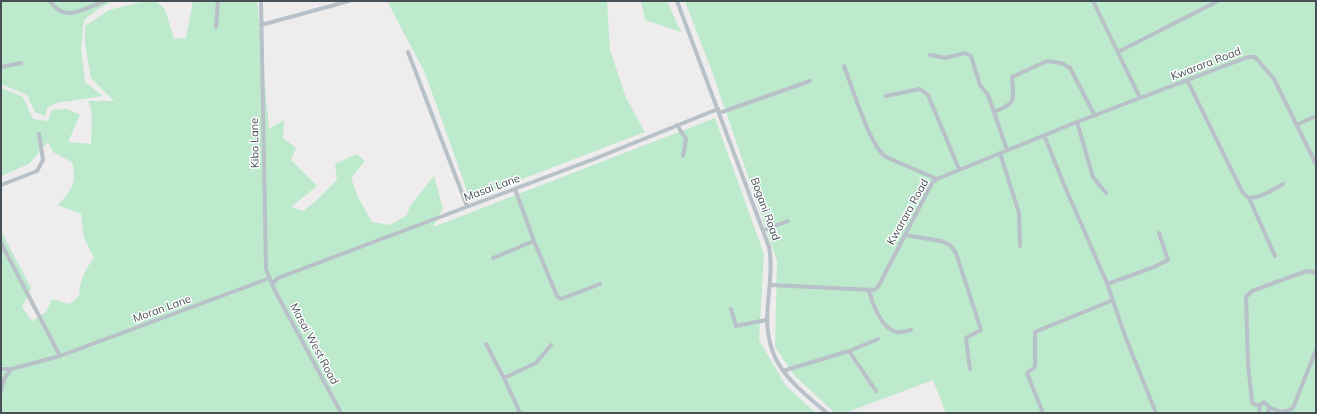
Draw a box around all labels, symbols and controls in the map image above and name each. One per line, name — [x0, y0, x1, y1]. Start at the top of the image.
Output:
street label: Kwarara Road — [1169, 45, 1243, 83]
street label: Kibo Lane — [248, 118, 262, 168]
street label: Masai Lane — [462, 172, 522, 204]
street label: Bogani Road — [748, 176, 782, 242]
street label: Kwarara Road — [884, 177, 932, 247]
street label: Moran Lane — [131, 292, 193, 326]
street label: Masai West Road — [287, 301, 341, 387]

